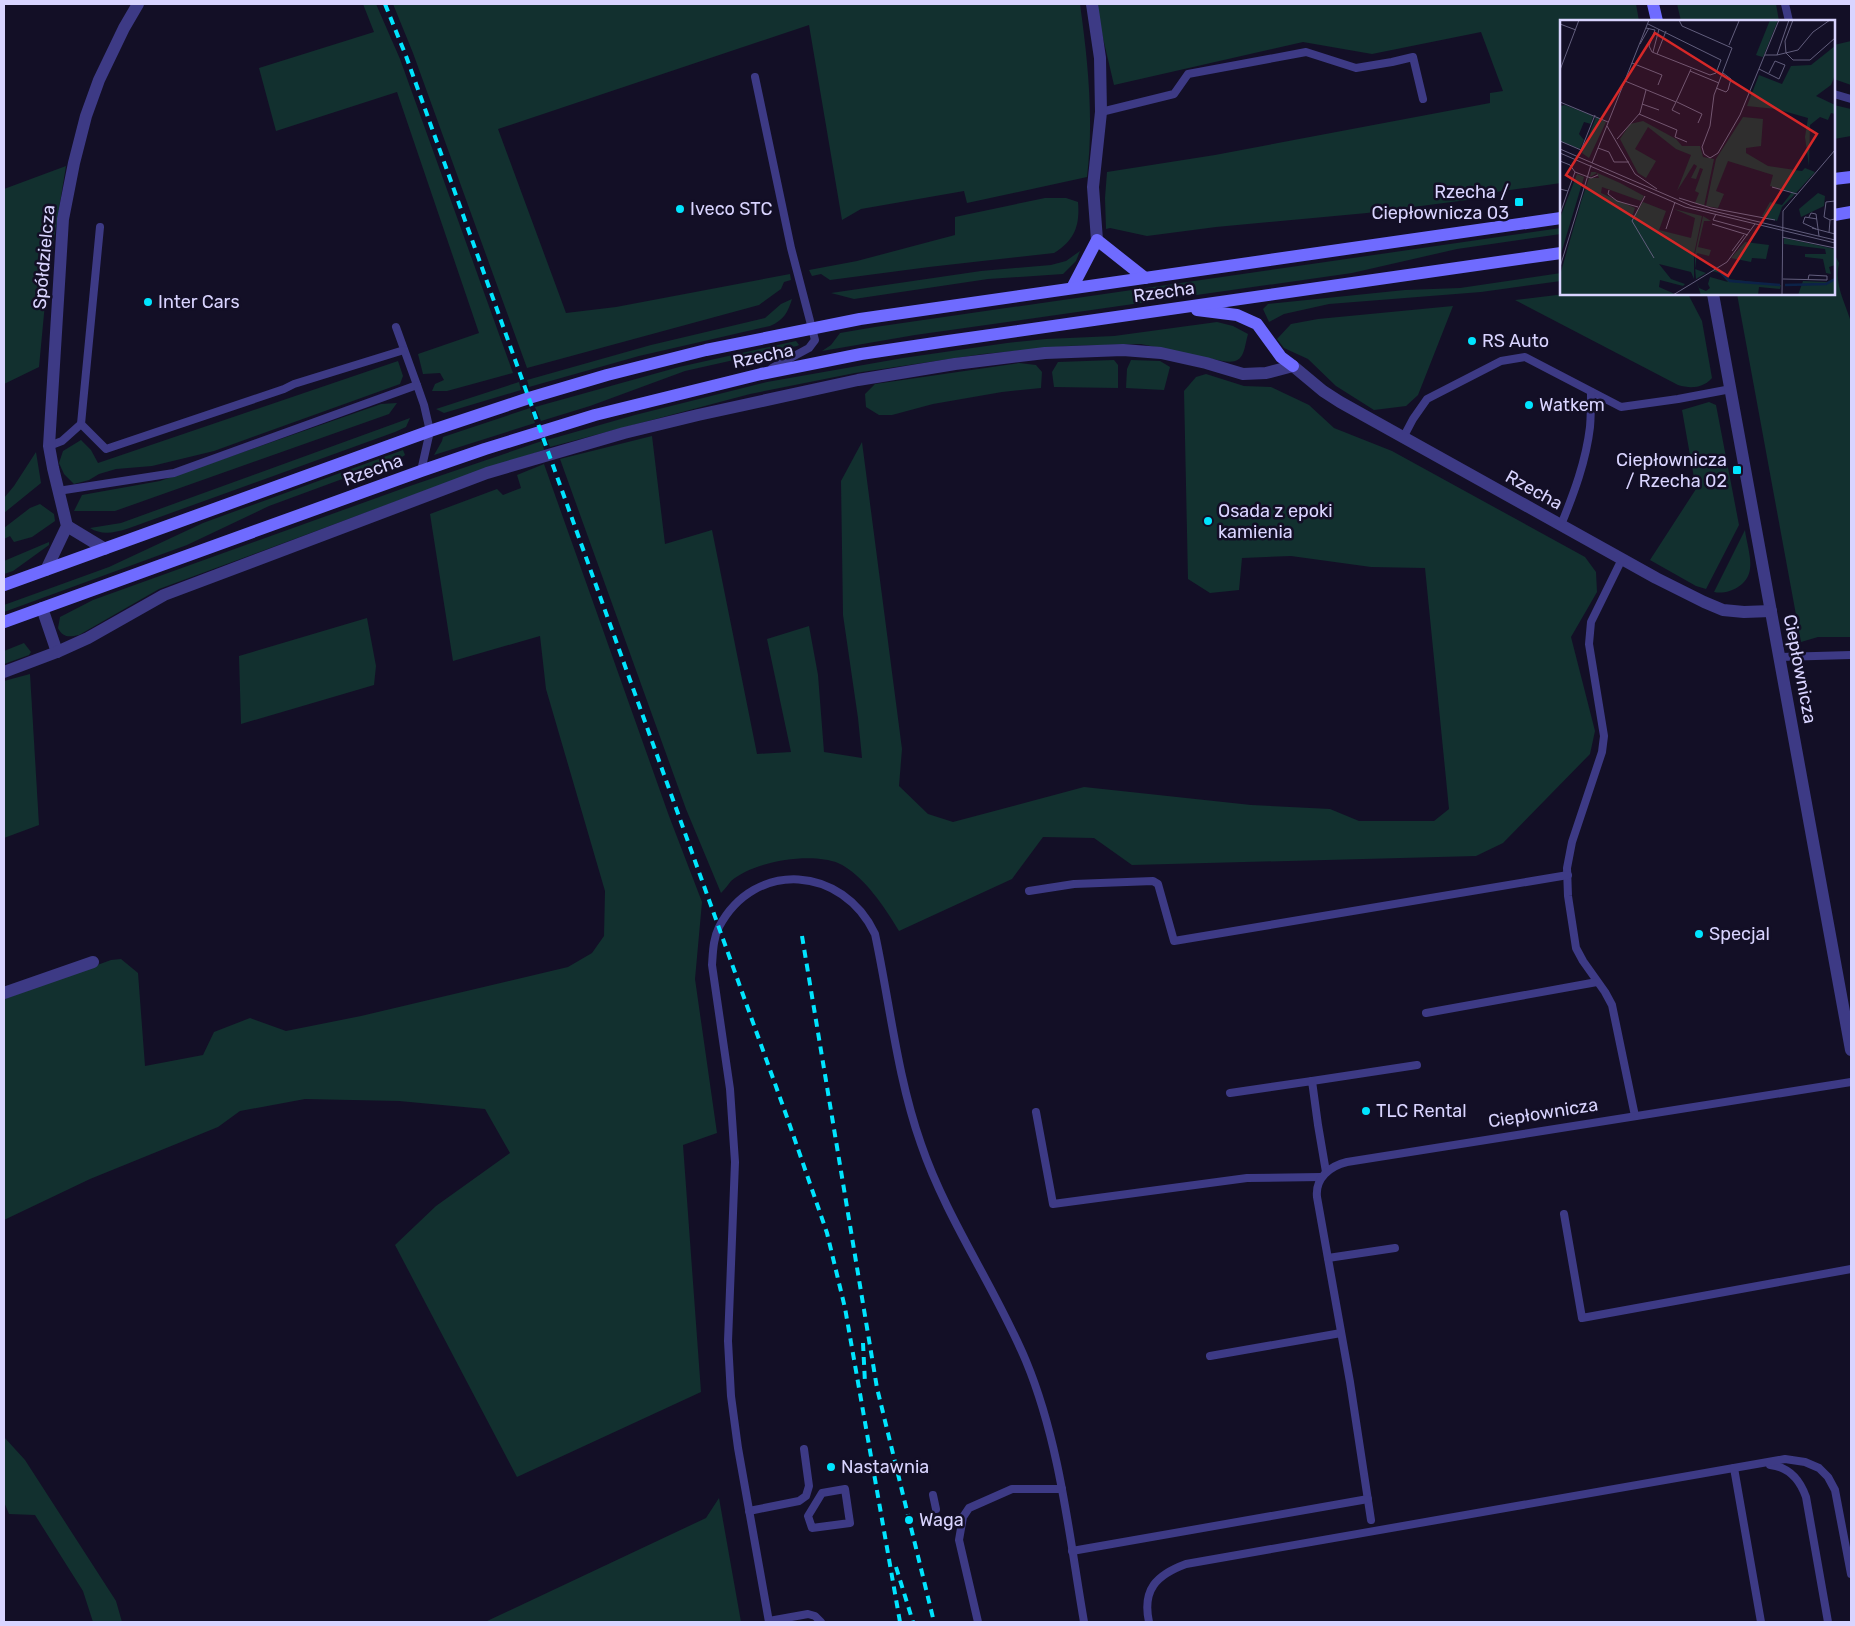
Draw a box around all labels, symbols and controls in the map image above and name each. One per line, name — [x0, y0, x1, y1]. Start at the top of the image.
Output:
inset map — [1560, 20, 1835, 295]
place label: Rzecha / Ciepłownicza 03 — [1371, 181, 1509, 224]
marker: Rzecha / Ciepłownicza 03 — [1513, 196, 1525, 208]
place label: Iveco STC — [690, 198, 773, 220]
marker: Iveco STC — [674, 203, 686, 215]
street label: Spółdzielcza — [28, 204, 60, 310]
street label: Rzecha — [1132, 277, 1196, 307]
place label: Inter Cars — [158, 291, 240, 313]
marker: Inter Cars — [142, 296, 154, 308]
place label: RS Auto — [1482, 330, 1549, 352]
marker: RS Auto — [1466, 335, 1478, 347]
street label: Rzecha — [731, 339, 795, 373]
place label: Watkem — [1539, 394, 1605, 416]
marker: Watkem — [1523, 399, 1535, 411]
street label: Rzecha — [340, 449, 406, 491]
place label: Ciepłownicza / Rzecha 02 — [1616, 449, 1727, 492]
marker: Ciepłownicza / Rzecha 02 — [1731, 464, 1743, 476]
street label: Rzecha — [1502, 465, 1566, 515]
place label: Osada z epoki kamienia — [1218, 500, 1333, 543]
marker: Osada z epoki kamienia — [1202, 515, 1214, 527]
street label: Ciepłownicza — [1779, 612, 1821, 726]
place label: Specjal — [1709, 923, 1770, 945]
marker: Specjal — [1693, 928, 1705, 940]
street label: Ciepłownicza — [1486, 1093, 1600, 1133]
place label: TLC Rental — [1376, 1100, 1467, 1122]
marker: TLC Rental — [1360, 1105, 1372, 1117]
place label: Nastawnia — [841, 1456, 929, 1478]
marker: Nastawnia — [825, 1461, 837, 1473]
place label: Waga — [919, 1509, 964, 1531]
marker: Waga — [903, 1514, 915, 1526]

